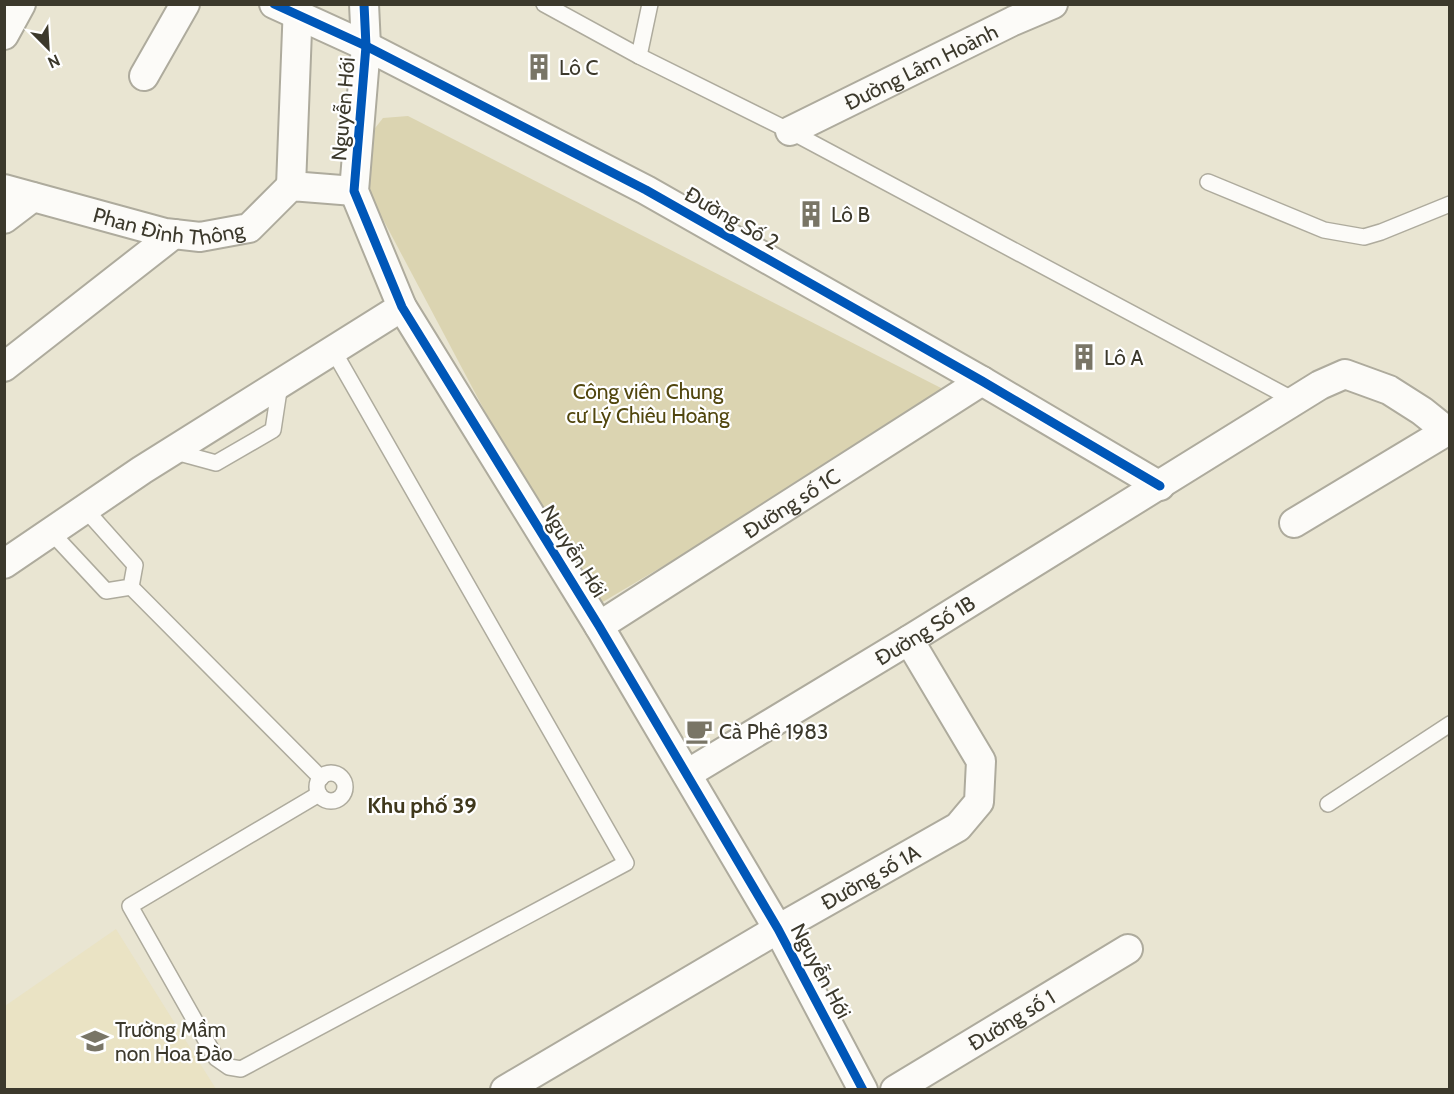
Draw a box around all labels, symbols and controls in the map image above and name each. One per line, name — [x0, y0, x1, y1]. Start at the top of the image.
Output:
north arrow — [18, 18, 78, 78]
street label: Đường Lâm Hoành — [840, 18, 1002, 115]
text: N — [45, 50, 63, 72]
building icon: Lô C — [524, 52, 554, 82]
place label: Lô C — [559, 55, 599, 80]
street label: Nguyễn Hới — [326, 56, 360, 162]
street label: Đường Số 2 — [681, 181, 783, 255]
building icon: Lô B — [796, 199, 826, 229]
street label: Phan Đình Thông — [91, 201, 247, 249]
place label: Lô B — [831, 202, 870, 227]
building icon: Lô A — [1069, 342, 1099, 372]
place label: Lô A — [1104, 345, 1144, 370]
park label: Công viên Chung cư Lý Chiêu Hoàng — [566, 379, 730, 428]
street label: Đường số 1C — [738, 463, 844, 543]
street label: Nguyễn Hới — [536, 500, 612, 602]
street label: Đường Số 1B — [870, 590, 979, 670]
cafe icon: Cà Phê 1983 — [684, 716, 714, 746]
place label: Cà Phê 1983 — [719, 719, 828, 744]
district label: Khu phố 39 — [367, 792, 477, 819]
street label: Đường số 1A — [816, 839, 924, 915]
street label: Nguyễn Hới — [786, 919, 856, 1023]
street label: Đường số 1 — [964, 984, 1059, 1055]
place label: Trường Mầm non Hoa Đào — [115, 1017, 233, 1066]
school or university icon: Trường Mầm non Hoa Đào — [80, 1026, 110, 1056]

